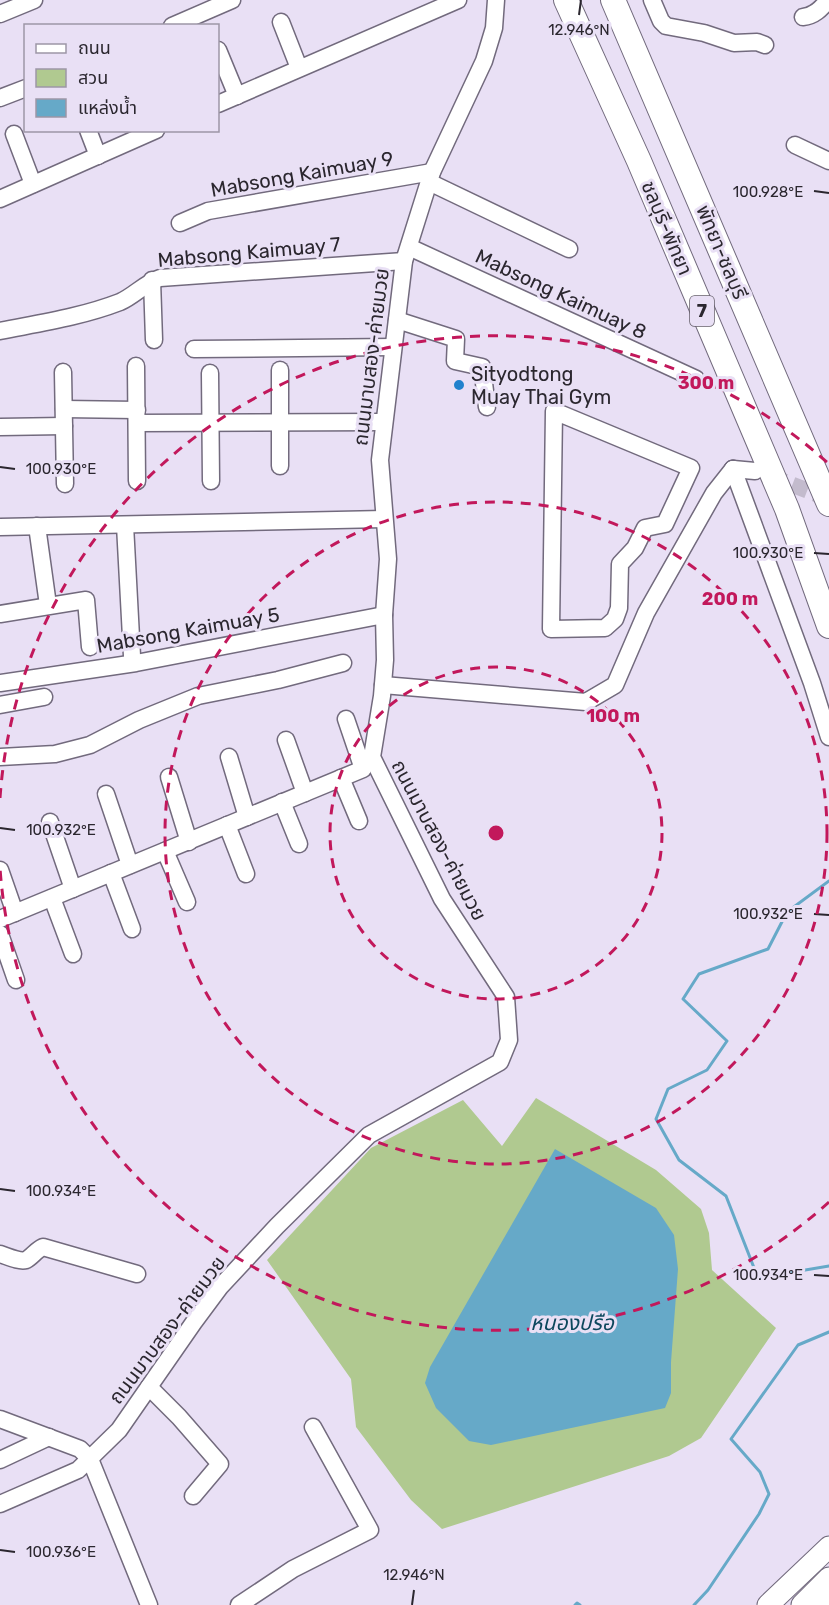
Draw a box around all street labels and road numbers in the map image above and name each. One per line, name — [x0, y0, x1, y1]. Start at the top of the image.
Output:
street label: Mabsong Kaimuay 9 — [209, 146, 395, 202]
street label: ชลบุรี-พัทยา — [636, 177, 698, 279]
street label: พัทยา-ชลบุรี — [691, 201, 753, 303]
street label: Mabsong Kaimuay 7 — [157, 232, 341, 272]
street label: Mabsong Kaimuay 8 — [472, 244, 650, 344]
street label: ถนนมาบสอง-ค่ายมวย — [348, 267, 394, 447]
road number: 7 — [690, 296, 714, 326]
street label: Mabsong Kaimuay 5 — [95, 602, 281, 658]
street label: ถนนมาบสอง-ค่ายมวย — [386, 755, 492, 925]
street label: ถนนมาบสอง-ค่ายมวย — [104, 1251, 230, 1409]

